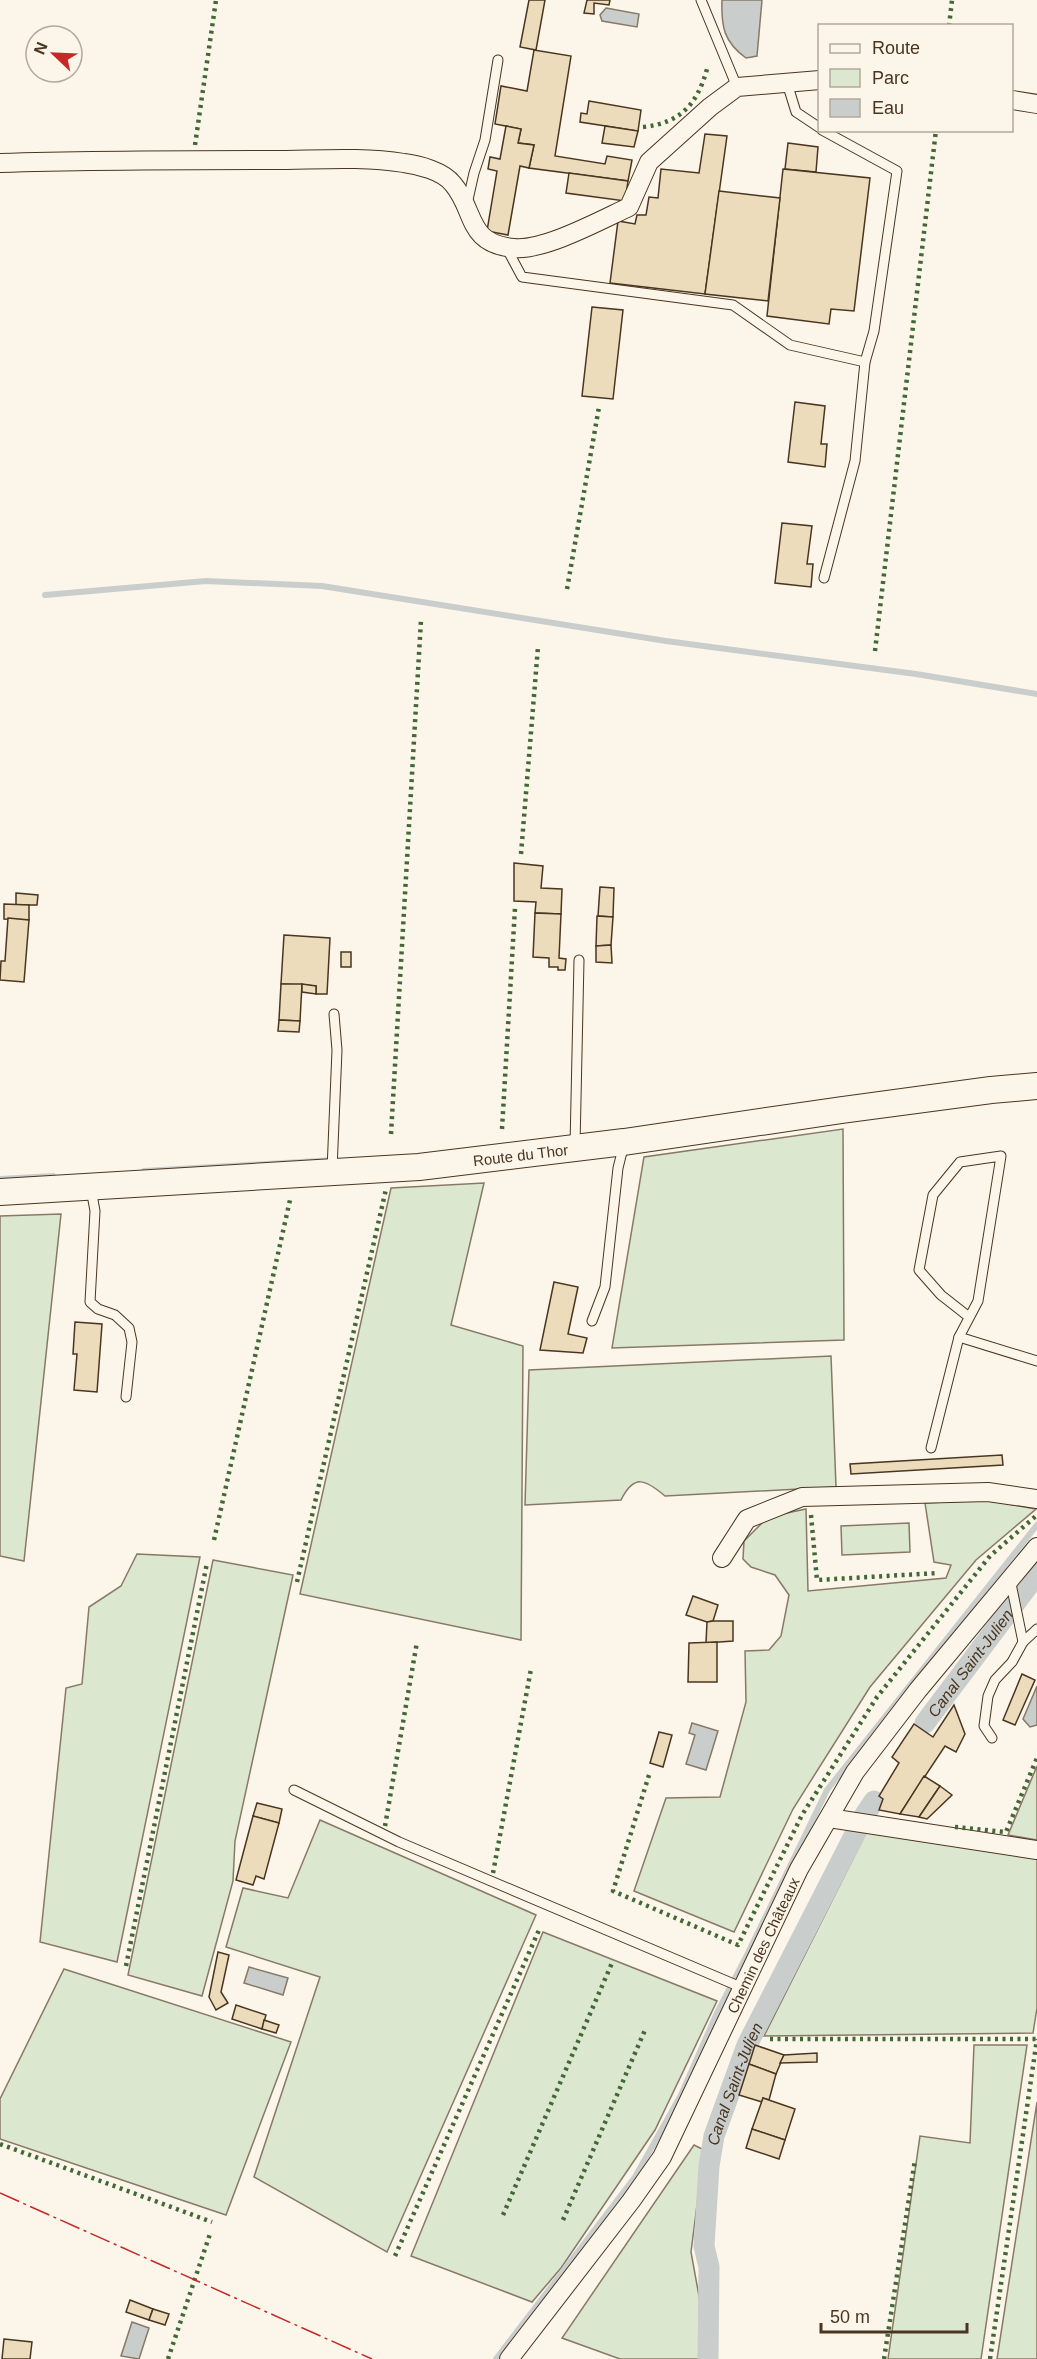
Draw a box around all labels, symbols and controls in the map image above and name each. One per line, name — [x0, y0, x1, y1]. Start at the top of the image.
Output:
north arrow — [24, 24, 84, 84]
legend — [818, 24, 1013, 132]
text: Route — [872, 38, 920, 58]
text: N — [31, 40, 51, 57]
text: Parc — [872, 68, 909, 88]
text: Eau — [872, 98, 904, 118]
street label: Route du Thor — [472, 1140, 569, 1169]
water label: Canal Saint-Julien — [924, 1606, 1016, 1720]
street label: Chemin des Châteaux — [723, 1874, 803, 2016]
water label: Canal Saint-Julien — [704, 2020, 766, 2146]
scale bar — [821, 2296, 966, 2334]
text: 50 m — [830, 2307, 870, 2327]

